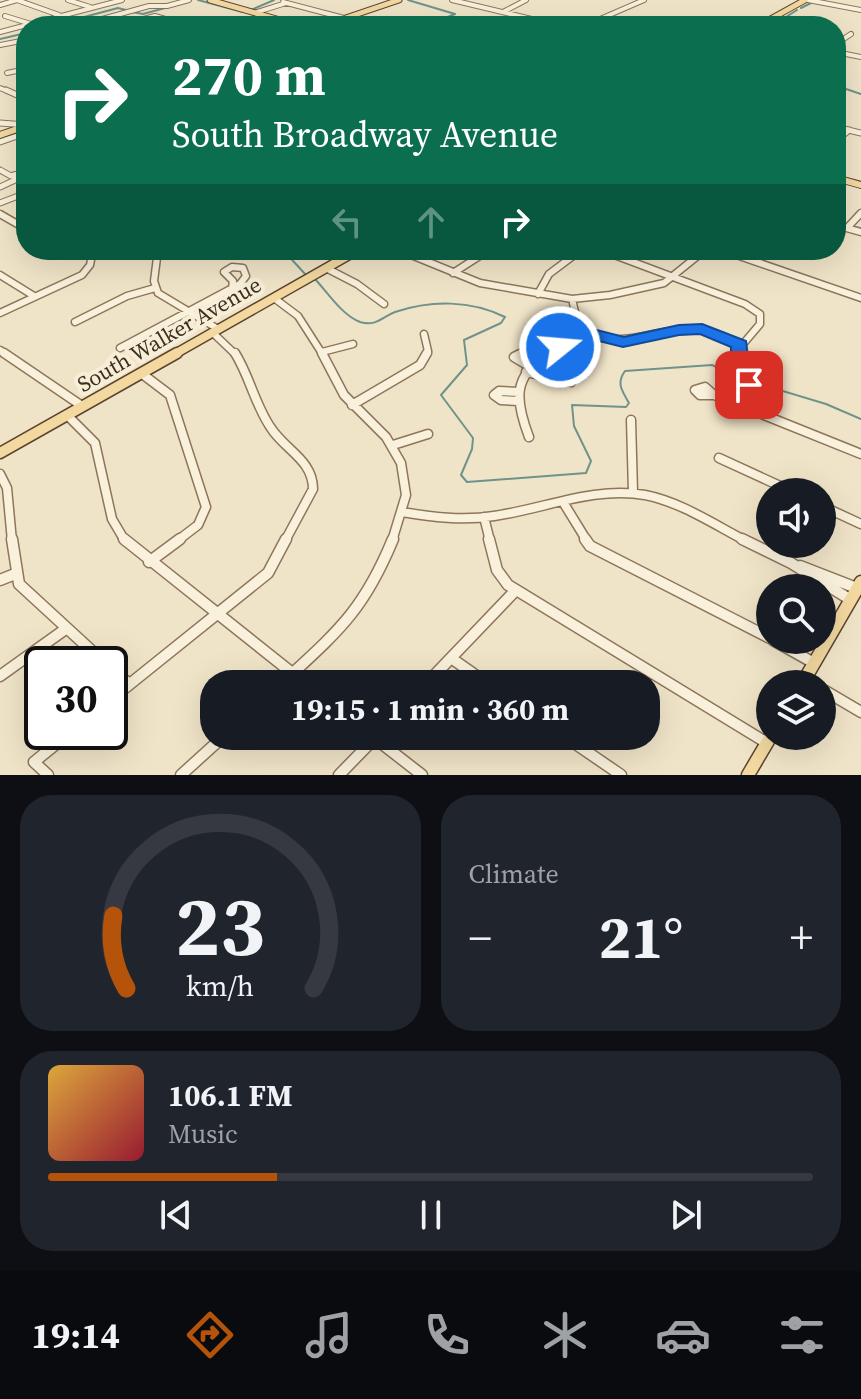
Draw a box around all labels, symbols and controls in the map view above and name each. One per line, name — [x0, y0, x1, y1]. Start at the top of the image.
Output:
text: 270 m — [172, 37, 326, 114]
icon: right — [40, 48, 144, 152]
text: South Broadway Avenue — [172, 110, 558, 159]
icon: left — [325, 200, 369, 244]
icon: ahead — [409, 200, 453, 244]
icon: right — [493, 200, 537, 244]
street label: South Walker Avenue — [72, 269, 266, 399]
position arrow — [518, 305, 602, 389]
pin — [715, 351, 783, 419]
icon: arrive — [727, 363, 771, 407]
map controls — [756, 478, 836, 750]
button: sound — [756, 478, 836, 558]
button: search — [756, 574, 836, 654]
speed limit sign: 30 — [24, 646, 128, 750]
button: layers — [756, 670, 836, 750]
text: 19:15 · 1 min · 360 m — [291, 689, 569, 730]
text: Climate — [469, 856, 559, 892]
text: 23 — [175, 869, 265, 983]
text: 21° — [598, 896, 683, 978]
text: − — [469, 907, 492, 968]
text: + — [790, 907, 813, 968]
text: km/h — [186, 966, 254, 1006]
text: 106.1 FM — [168, 1075, 293, 1116]
text: Music — [168, 1116, 238, 1152]
icon: previous — [154, 1193, 198, 1237]
icon: pause — [409, 1193, 453, 1237]
icon: next — [664, 1193, 708, 1237]
icon: directions — [182, 1307, 238, 1363]
icon: music — [301, 1307, 357, 1363]
icon: phone — [419, 1307, 475, 1363]
icon: climate — [537, 1307, 593, 1363]
icon: car — [655, 1307, 711, 1363]
icon: filters — [774, 1307, 830, 1363]
text: 19:14 — [31, 1311, 120, 1360]

